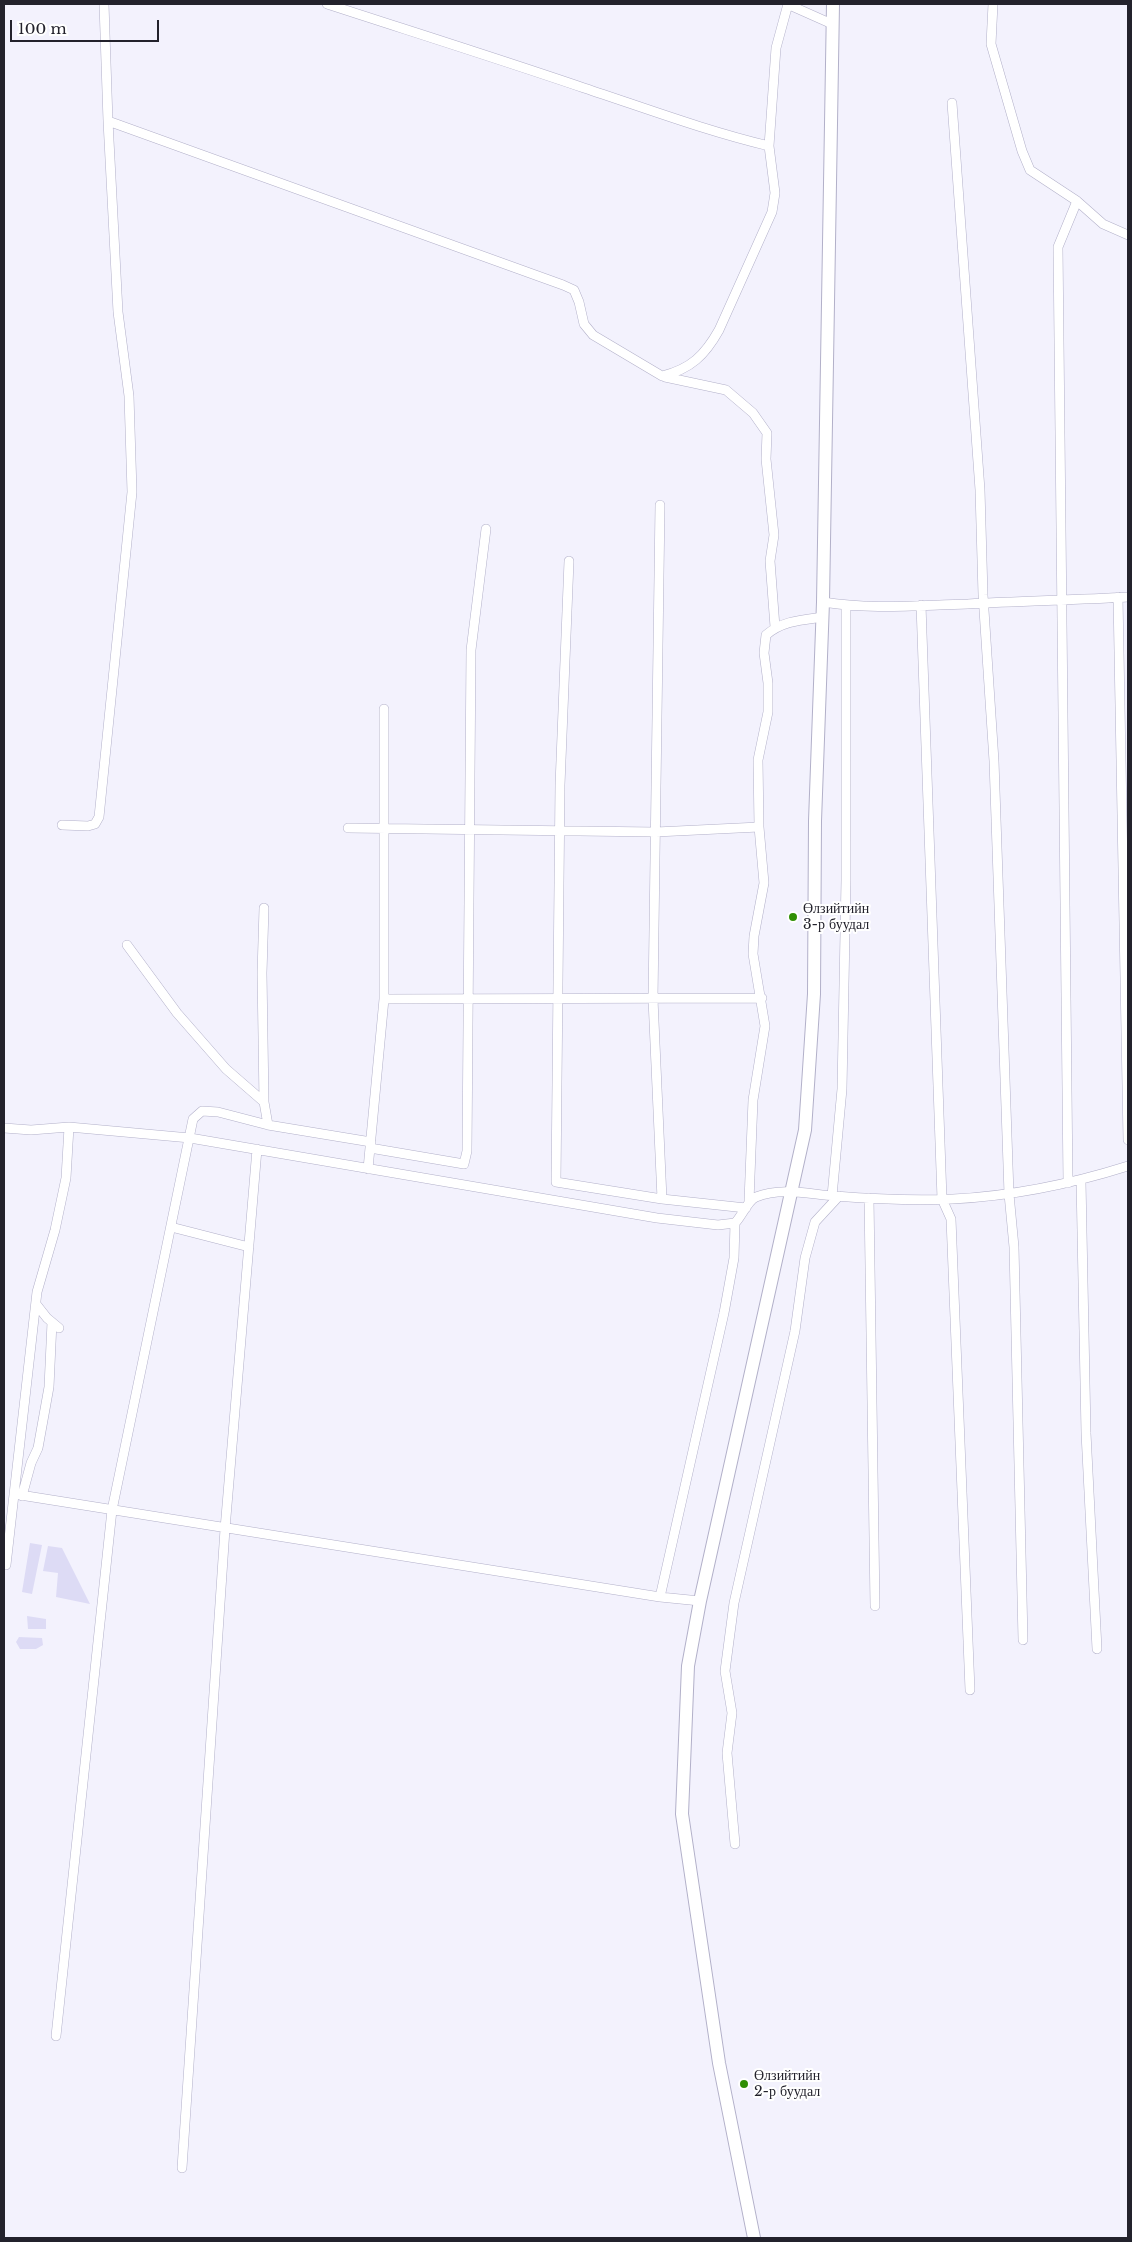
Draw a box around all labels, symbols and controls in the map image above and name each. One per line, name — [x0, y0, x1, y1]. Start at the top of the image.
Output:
scale bar — [12, 10, 161, 42]
text: 100 m — [18, 19, 67, 38]
place label: Өлзийтийн 3-р буудал — [803, 901, 869, 934]
marker: Өлзийтийн 3-р буудал — [787, 911, 799, 923]
place label: Өлзийтийн 2-р буудал — [754, 2068, 820, 2100]
marker: Өлзийтийн 2-р буудал — [738, 2078, 750, 2090]

